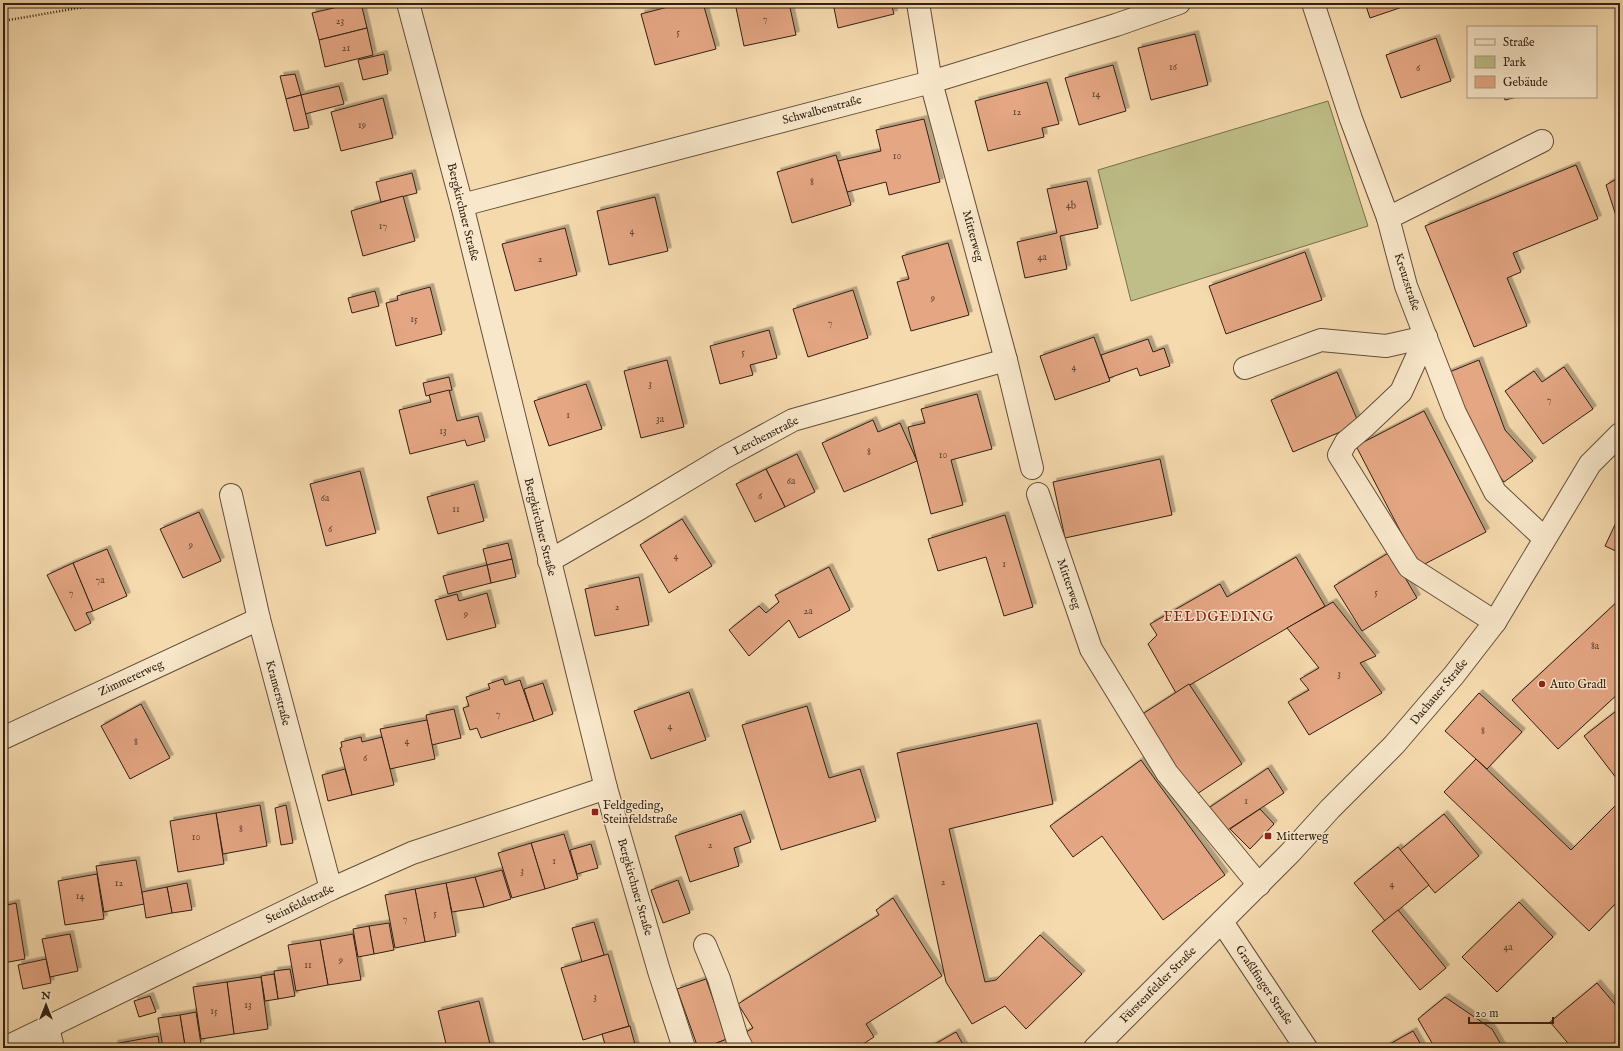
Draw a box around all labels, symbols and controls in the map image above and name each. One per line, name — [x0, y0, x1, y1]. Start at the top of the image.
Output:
house number: 7 — [763, 13, 768, 26]
house number: 23 — [336, 15, 344, 28]
house number: 5 — [676, 26, 680, 39]
legend — [1467, 26, 1597, 98]
text: Straße — [1503, 35, 1535, 50]
house number: 21 — [342, 42, 350, 55]
text: Park — [1503, 55, 1526, 70]
house number: 16 — [1169, 61, 1178, 74]
house number: 6 — [1416, 62, 1421, 75]
text: Gebäude — [1503, 75, 1548, 90]
house number: 14 — [1092, 88, 1100, 101]
street label: Schwalbenstraße — [781, 92, 864, 128]
house number: 12 — [1013, 106, 1022, 119]
house number: 19 — [358, 119, 366, 132]
house number: 10 — [893, 150, 901, 163]
street label: Bergkirchner Straße — [444, 161, 483, 263]
house number: 8 — [810, 176, 814, 189]
house number: 4b — [1066, 199, 1076, 212]
street label: Mitterweg — [959, 209, 987, 264]
house number: 17 — [379, 220, 388, 233]
house number: 4 — [630, 225, 635, 238]
house number: 4a — [1037, 251, 1047, 264]
street label: Kreuzstraße — [1391, 251, 1424, 313]
house number: 2 — [538, 253, 543, 266]
house number: 9 — [930, 292, 935, 305]
house number: 15 — [410, 313, 418, 326]
house number: 7 — [828, 317, 833, 330]
house number: 5 — [741, 346, 745, 359]
house number: 4 — [1072, 361, 1077, 374]
house number: 3 — [648, 378, 652, 391]
house number: 7 — [1547, 394, 1552, 407]
house number: 1 — [566, 409, 570, 422]
house number: 3a — [656, 413, 665, 426]
street label: Lerchenstraße — [731, 413, 802, 459]
house number: 13 — [439, 425, 447, 438]
house number: 8 — [867, 446, 871, 459]
house number: 10 — [939, 449, 947, 462]
house number: 6a — [787, 475, 796, 488]
street label: Bergkirchner Straße — [521, 476, 560, 578]
house number: 6 — [758, 490, 763, 503]
house number: 6a — [321, 492, 330, 505]
house number: 11 — [452, 503, 460, 516]
house number: 6 — [328, 523, 333, 536]
house number: 9 — [188, 539, 193, 552]
house number: 4 — [674, 550, 679, 563]
street label: Mitterweg — [1053, 557, 1085, 612]
house number: 1 — [1002, 558, 1006, 571]
house number: 7a — [96, 574, 105, 587]
house number: 5 — [1374, 586, 1378, 599]
house number: 7 — [69, 587, 74, 600]
house number: 2 — [615, 601, 620, 614]
house number: 2a — [803, 605, 813, 618]
house number: 9 — [463, 608, 468, 621]
district label: FELDGEDING — [1164, 608, 1274, 626]
house number: 8a — [1591, 640, 1600, 653]
street label: Dachauer Straße — [1407, 655, 1471, 728]
street label: Zimmererweg — [96, 656, 166, 700]
street label: Kramerstraße — [262, 659, 294, 728]
house number: 3 — [1337, 668, 1341, 681]
place label: Auto Gradl — [1549, 677, 1607, 692]
marker: Auto Gradl — [1537, 679, 1547, 689]
house number: 7 — [496, 708, 501, 721]
house number: 4 — [668, 720, 673, 733]
house number: 8 — [1481, 725, 1485, 738]
house number: 4 — [405, 735, 410, 748]
house number: 8 — [134, 736, 138, 749]
house number: 6 — [363, 752, 368, 765]
house number: 1 — [1244, 795, 1248, 808]
place label: Feldgeding, Steinfeldstraße — [603, 798, 678, 827]
marker: Feldgeding, Steinfeldstraße — [590, 807, 600, 817]
house number: 8 — [239, 823, 243, 836]
place label: Mitterweg — [1276, 829, 1329, 844]
house number: 10 — [192, 831, 200, 844]
marker: Mitterweg — [1263, 831, 1273, 841]
street label: Bergkirchner Straße — [614, 837, 656, 938]
house number: 2 — [708, 839, 713, 852]
house number: 1 — [552, 855, 556, 868]
house number: 3 — [520, 865, 524, 878]
house number: 2 — [941, 876, 946, 889]
house number: 12 — [115, 877, 124, 890]
house number: 4 — [1390, 878, 1395, 891]
street label: Steinfeldstraße — [263, 881, 337, 927]
house number: 14 — [76, 890, 84, 903]
house number: 5 — [433, 907, 437, 920]
house number: 7 — [403, 913, 408, 926]
house number: 4a — [1503, 941, 1513, 954]
street label: Graßlfinger Straße — [1232, 942, 1296, 1028]
street label: Fürstenfelder Straße — [1117, 943, 1200, 1026]
house number: 9 — [338, 954, 343, 967]
house number: 11 — [304, 959, 312, 972]
north arrow — [26, 985, 66, 1025]
text: N — [40, 989, 51, 1003]
house number: 3 — [593, 991, 597, 1004]
house number: 13 — [244, 999, 252, 1012]
scale bar — [1469, 999, 1553, 1025]
house number: 15 — [210, 1005, 218, 1018]
text: 20 m — [1475, 1006, 1498, 1021]

